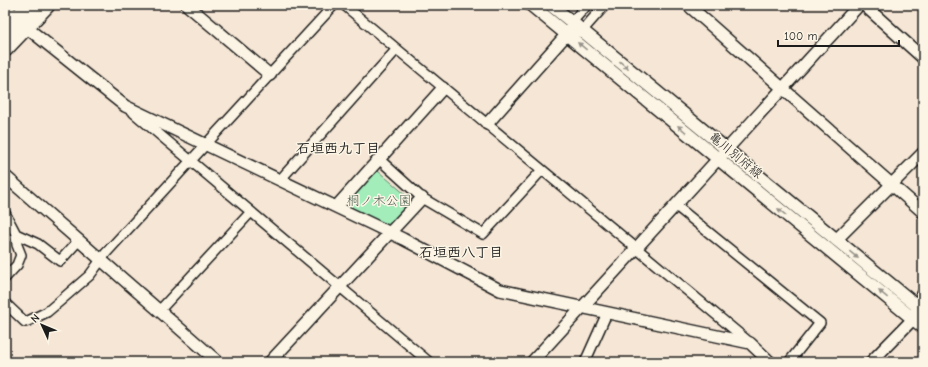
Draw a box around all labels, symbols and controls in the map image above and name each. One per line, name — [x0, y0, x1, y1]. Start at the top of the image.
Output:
scale bar — [778, 22, 899, 48]
text: 100 m — [784, 29, 817, 43]
one-way arrow — [576, 42, 587, 51]
one-way arrow — [619, 61, 630, 70]
one-way arrow — [677, 125, 687, 133]
street label: 亀川別府線 — [706, 129, 767, 182]
district label: 石垣西九丁目 — [296, 140, 380, 157]
park label: 桐ノ木公園 — [346, 193, 412, 208]
one-way arrow — [777, 207, 788, 216]
district label: 石垣西八丁目 — [419, 244, 503, 261]
one-way arrow — [849, 250, 860, 259]
one-way arrow — [877, 290, 888, 299]
north arrow — [22, 305, 62, 345]
text: N — [28, 311, 42, 326]

